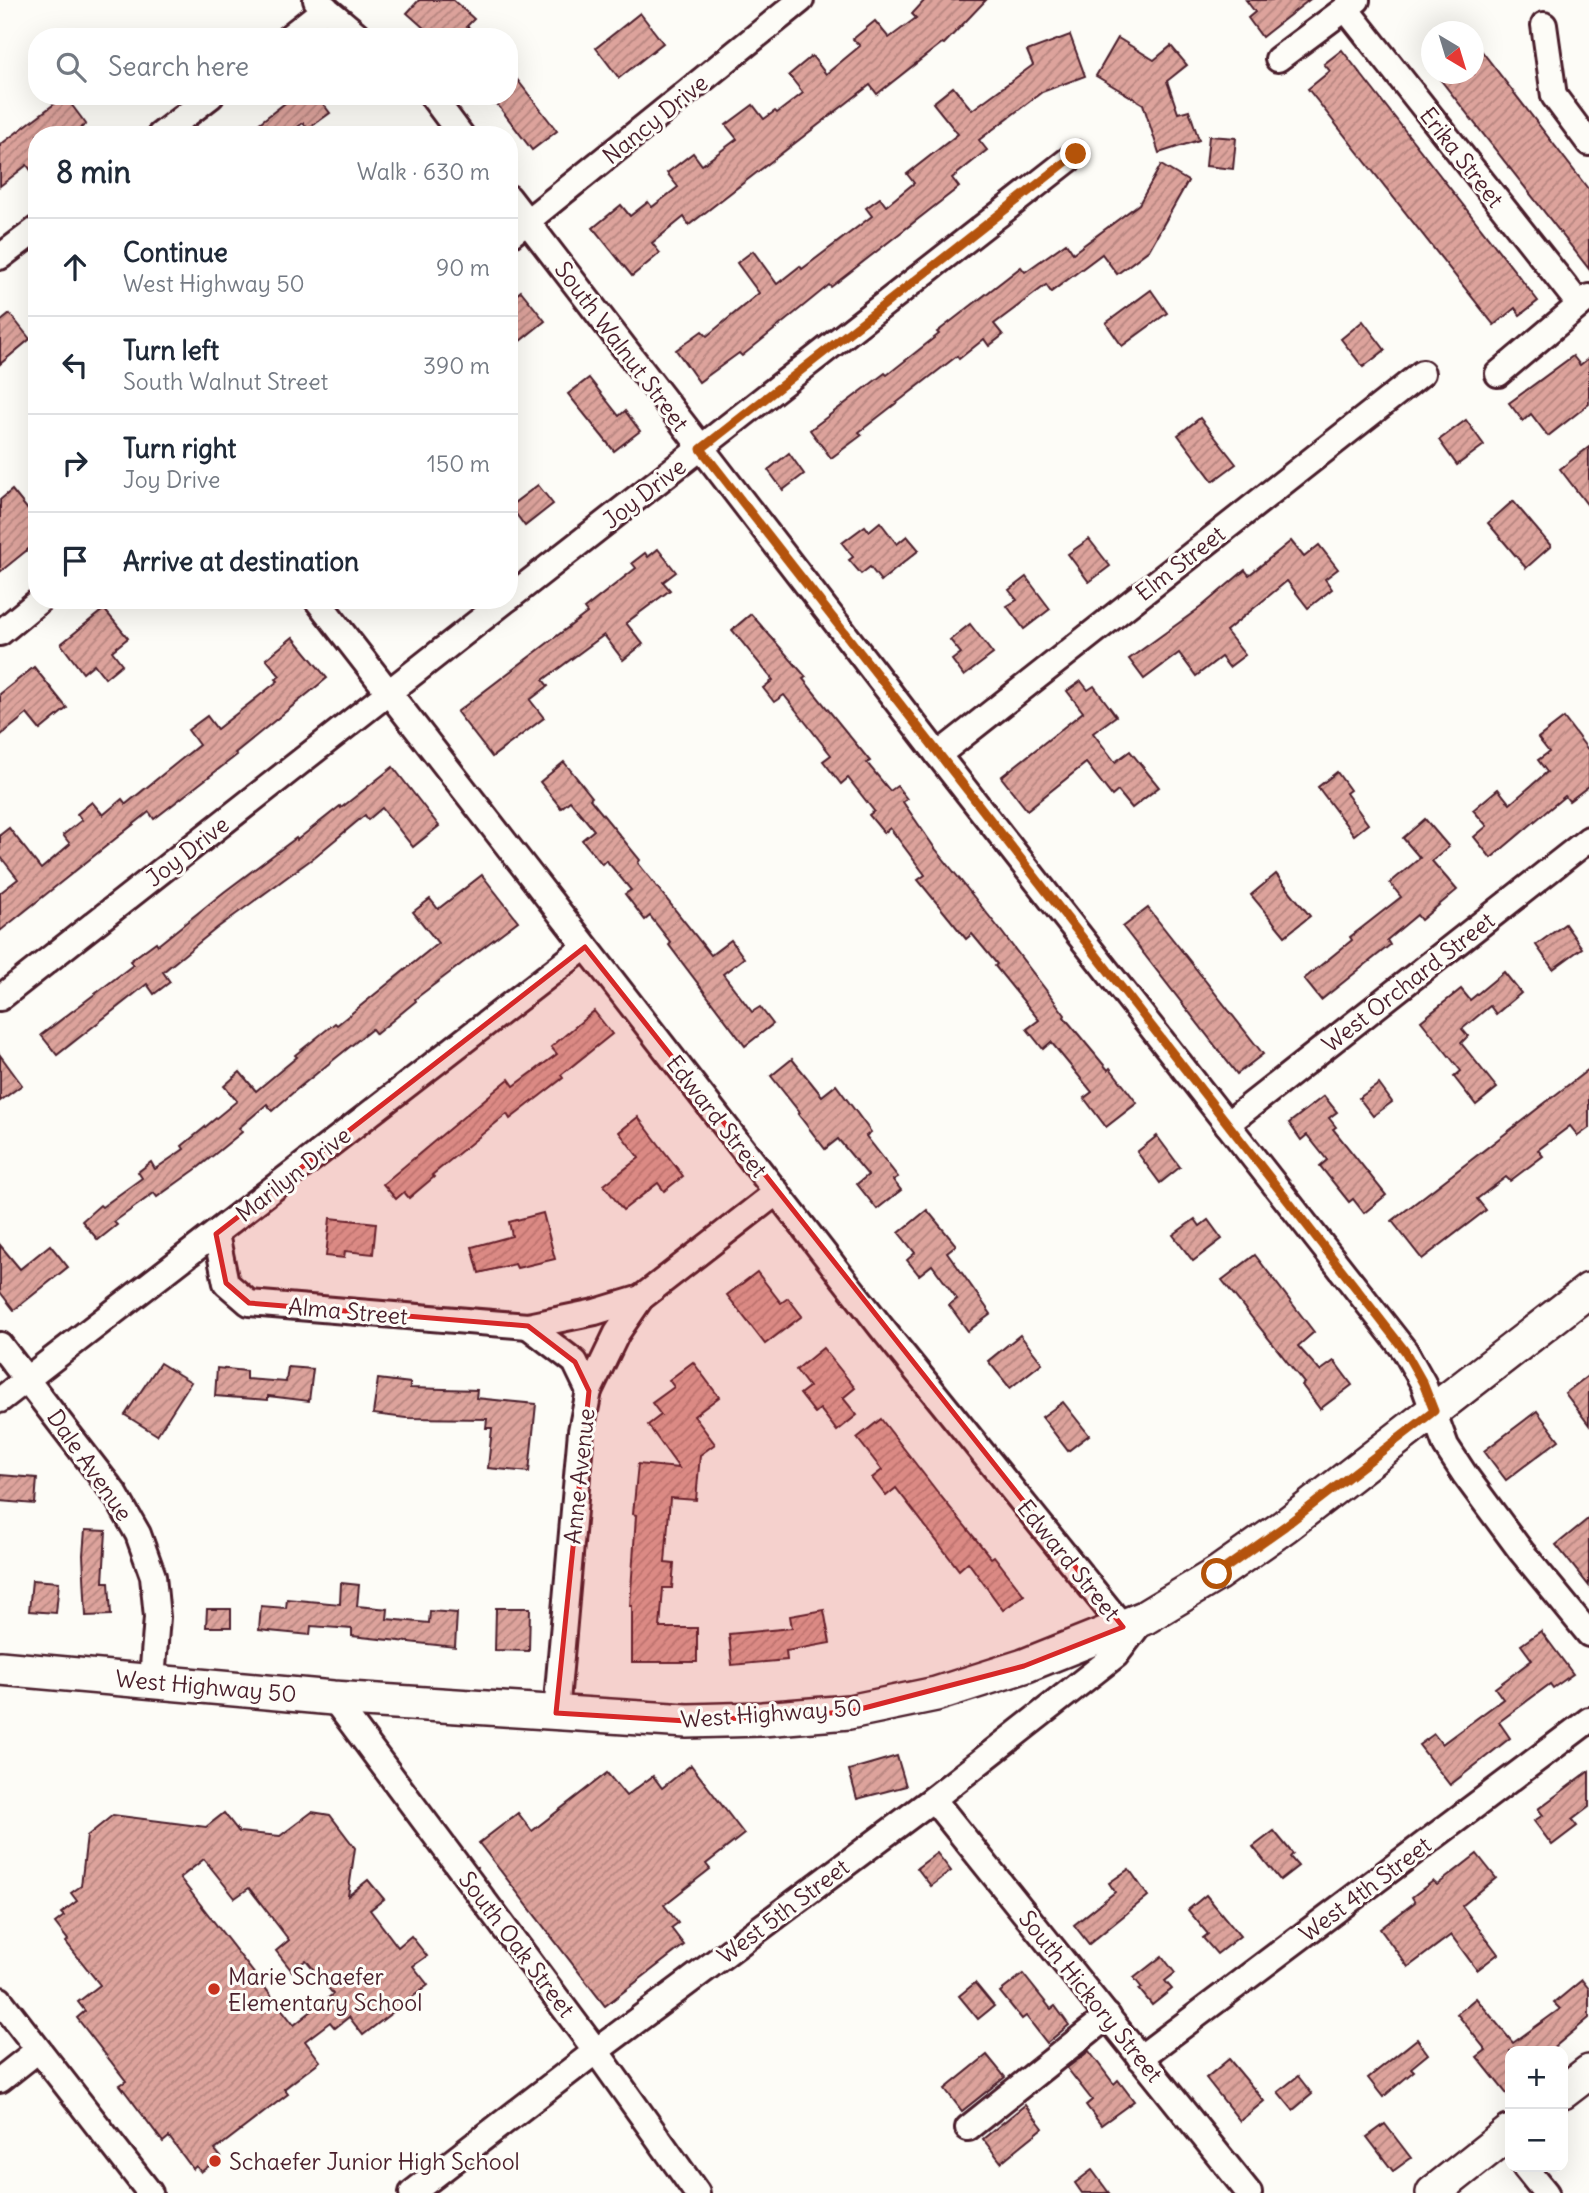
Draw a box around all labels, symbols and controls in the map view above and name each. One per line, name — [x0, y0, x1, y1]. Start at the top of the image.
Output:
north arrow — [1421, 21, 1484, 84]
search box — [28, 28, 518, 105]
icon: search — [52, 48, 90, 86]
text: Search here — [108, 50, 249, 83]
street label: Nancy Drive — [597, 68, 713, 170]
street label: Erika Street — [1414, 101, 1510, 213]
route end — [1060, 138, 1091, 169]
text: 8 min — [56, 153, 131, 191]
text: Walk · 630 m — [357, 157, 490, 186]
text: Continue — [123, 236, 228, 269]
icon: ahead — [56, 248, 94, 286]
text: 90 m — [436, 253, 490, 282]
street label: South Walnut Street — [549, 255, 696, 437]
text: West Highway 50 — [123, 269, 305, 298]
text: Turn left — [123, 334, 219, 367]
icon: left — [56, 346, 94, 384]
text: 390 m — [423, 351, 490, 380]
text: South Walnut Street — [123, 367, 328, 396]
text: Turn right — [123, 432, 236, 465]
icon: right — [56, 444, 94, 482]
text: 150 m — [427, 449, 490, 478]
street label: Joy Drive — [597, 452, 691, 534]
text: Joy Drive — [123, 465, 221, 494]
street label: Elm Street — [1129, 519, 1231, 607]
icon: arrive — [56, 542, 94, 580]
text: Arrive at destination — [123, 545, 359, 578]
street label: Joy Drive — [140, 810, 234, 892]
street label: West Orchard Street — [1316, 906, 1500, 1058]
street label: Edward Street — [660, 1049, 774, 1183]
street label: Marilyn Drive — [230, 1120, 356, 1228]
street label: Alma Street — [287, 1291, 409, 1331]
street label: Dale Avenue — [41, 1404, 139, 1526]
street label: Anne Avenue — [557, 1407, 601, 1545]
street label: Edward Street — [1011, 1494, 1127, 1627]
route start — [1201, 1558, 1232, 1589]
street label: West Highway 50 — [114, 1664, 298, 1708]
street label: West Highway 50 — [679, 1692, 863, 1734]
street label: West 4th Street — [1293, 1830, 1437, 1948]
street label: West 5th Street — [711, 1852, 855, 1970]
street label: South Oak Street — [453, 1865, 581, 2023]
street label: South Hickory Street — [1013, 1904, 1169, 2088]
place label: Marie Schaefer Elementary School — [228, 1962, 422, 2017]
marker: Marie Schaefer Elementary School — [206, 1981, 222, 1997]
map controls — [1505, 2046, 1568, 2172]
button: + — [1505, 2046, 1568, 2109]
button: − — [1505, 2109, 1568, 2172]
place label: Schaefer Junior High School — [229, 2147, 520, 2176]
marker: Schaefer Junior High School — [207, 2153, 223, 2169]

